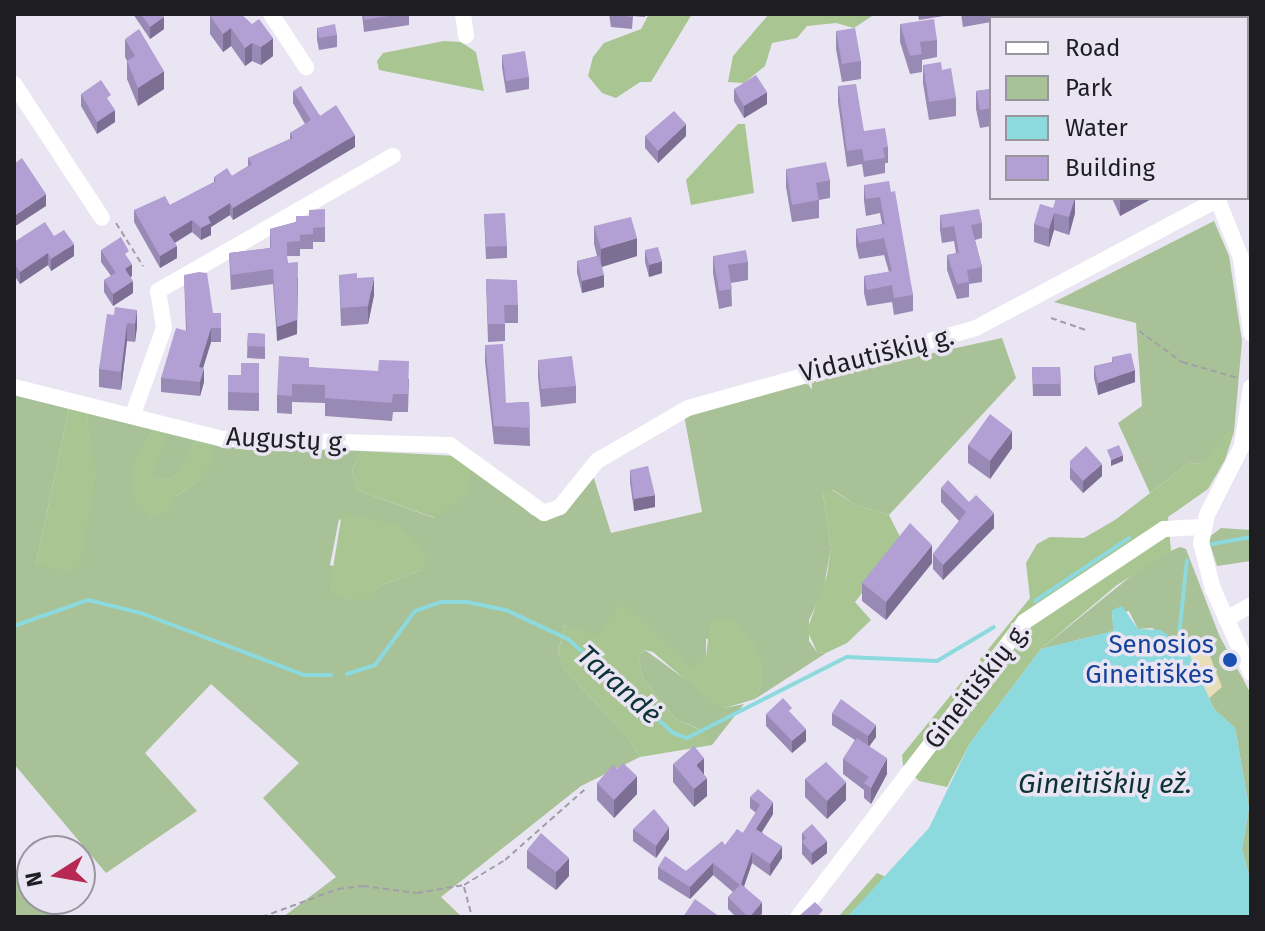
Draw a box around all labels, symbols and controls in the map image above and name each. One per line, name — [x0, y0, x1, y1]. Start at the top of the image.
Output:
legend — [989, 16, 1249, 200]
text: Road — [1065, 34, 1120, 62]
text: Park — [1065, 74, 1112, 102]
text: Water — [1065, 114, 1128, 142]
text: Building — [1065, 154, 1155, 182]
street label: Vidautiškių g. — [797, 321, 957, 389]
street label: Augustų g. — [225, 421, 349, 459]
street label: Gineitiškių g. — [918, 617, 1036, 755]
place label: Senosios Gineitiškės — [1085, 629, 1214, 690]
water label: Tarandė — [570, 639, 668, 731]
marker: Senosios Gineitiškės — [1221, 651, 1239, 669]
water label: Gineitiškių ež. — [1018, 767, 1192, 801]
north arrow — [16, 835, 96, 915]
text: N — [19, 870, 49, 889]

